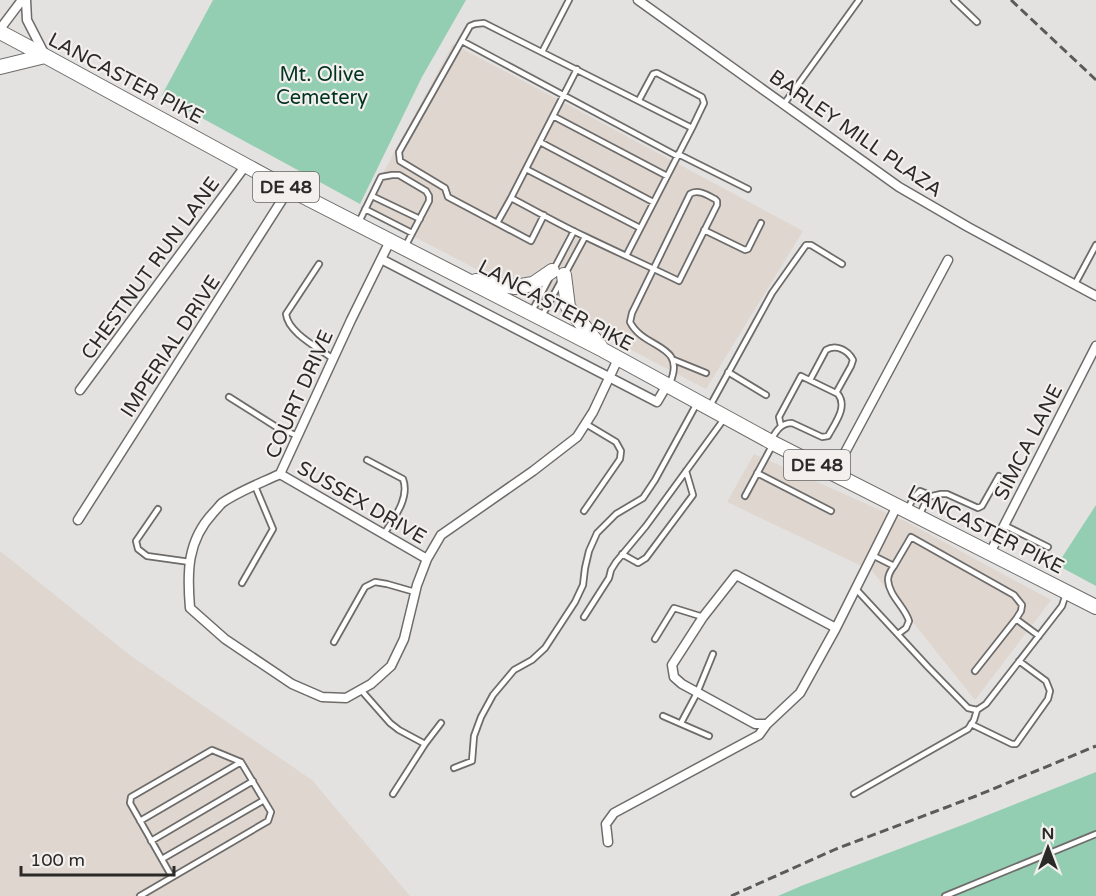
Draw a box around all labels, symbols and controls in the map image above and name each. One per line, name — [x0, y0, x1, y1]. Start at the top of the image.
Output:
street label: LANCASTER PIKE — [44, 28, 207, 130]
park label: Mt. Olive Cemetery — [276, 63, 368, 110]
street label: BARLEY MILL PLAZA — [764, 65, 947, 203]
road number: DE 48 — [253, 172, 319, 202]
street label: CHESTNUT RUN LANE — [77, 173, 225, 364]
street label: LANCASTER PIKE — [474, 255, 637, 357]
street label: IMPERIAL DRIVE — [116, 271, 226, 422]
street label: COURT DRIVE — [261, 326, 339, 462]
street label: SIMCA LANE — [990, 381, 1068, 504]
road number: DE 48 — [784, 450, 850, 480]
street label: SUSSEX DRIVE — [293, 456, 430, 550]
street label: LANCASTER PIKE — [903, 480, 1068, 580]
north arrow — [1018, 818, 1078, 878]
text: N — [1042, 824, 1054, 844]
scale bar — [21, 839, 174, 877]
text: 100 m — [30, 849, 85, 871]

